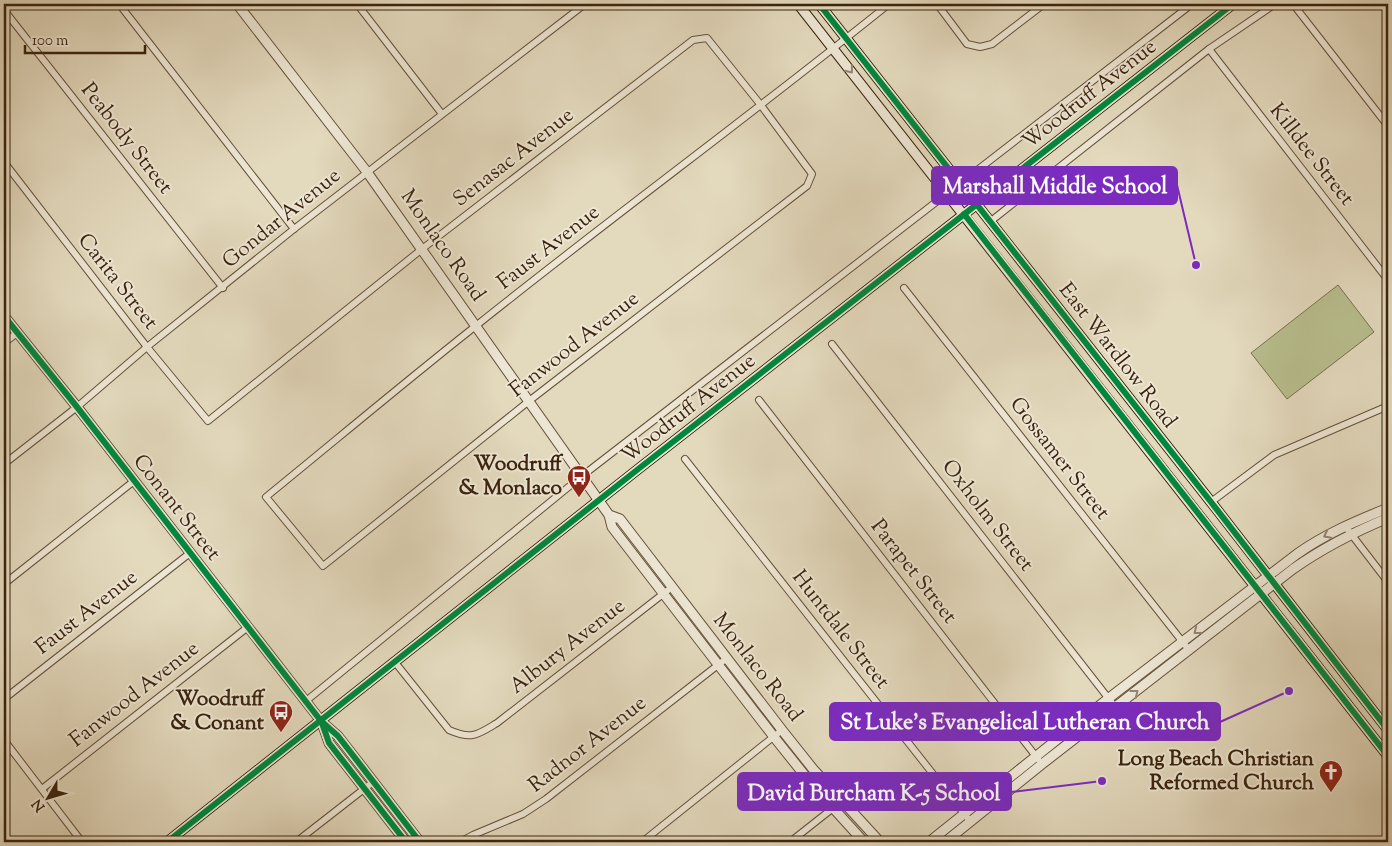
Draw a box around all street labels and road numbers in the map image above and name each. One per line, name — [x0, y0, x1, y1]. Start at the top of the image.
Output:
street label: Woodruff Avenue — [1016, 33, 1164, 157]
street label: Peabody Street — [73, 77, 179, 201]
street label: Killdee Street — [1261, 97, 1361, 213]
street label: Senasac Avenue — [447, 101, 581, 215]
street label: Gondar Avenue — [216, 162, 348, 276]
street label: Monlaco Road — [392, 184, 492, 308]
street label: Faust Avenue — [491, 198, 607, 298]
street label: Carita Street — [70, 227, 164, 337]
street label: East Wardlow Road — [1051, 277, 1184, 435]
street label: Fanwood Avenue — [504, 285, 646, 405]
street label: Woodruff Avenue — [615, 347, 763, 471]
street label: Gossamer Street — [1002, 391, 1116, 527]
street label: Conant Street — [125, 448, 227, 568]
street label: Oxholm Street — [934, 454, 1040, 578]
street label: Parapet Street — [863, 513, 963, 631]
street label: Faust Avenue — [29, 563, 145, 663]
street label: Huntdale Street — [784, 564, 896, 696]
street label: Albury Avenue — [504, 592, 632, 702]
street label: Monlaco Road — [705, 607, 809, 729]
street label: Fanwood Avenue — [64, 635, 206, 755]
street label: Radnor Avenue — [523, 689, 653, 801]

